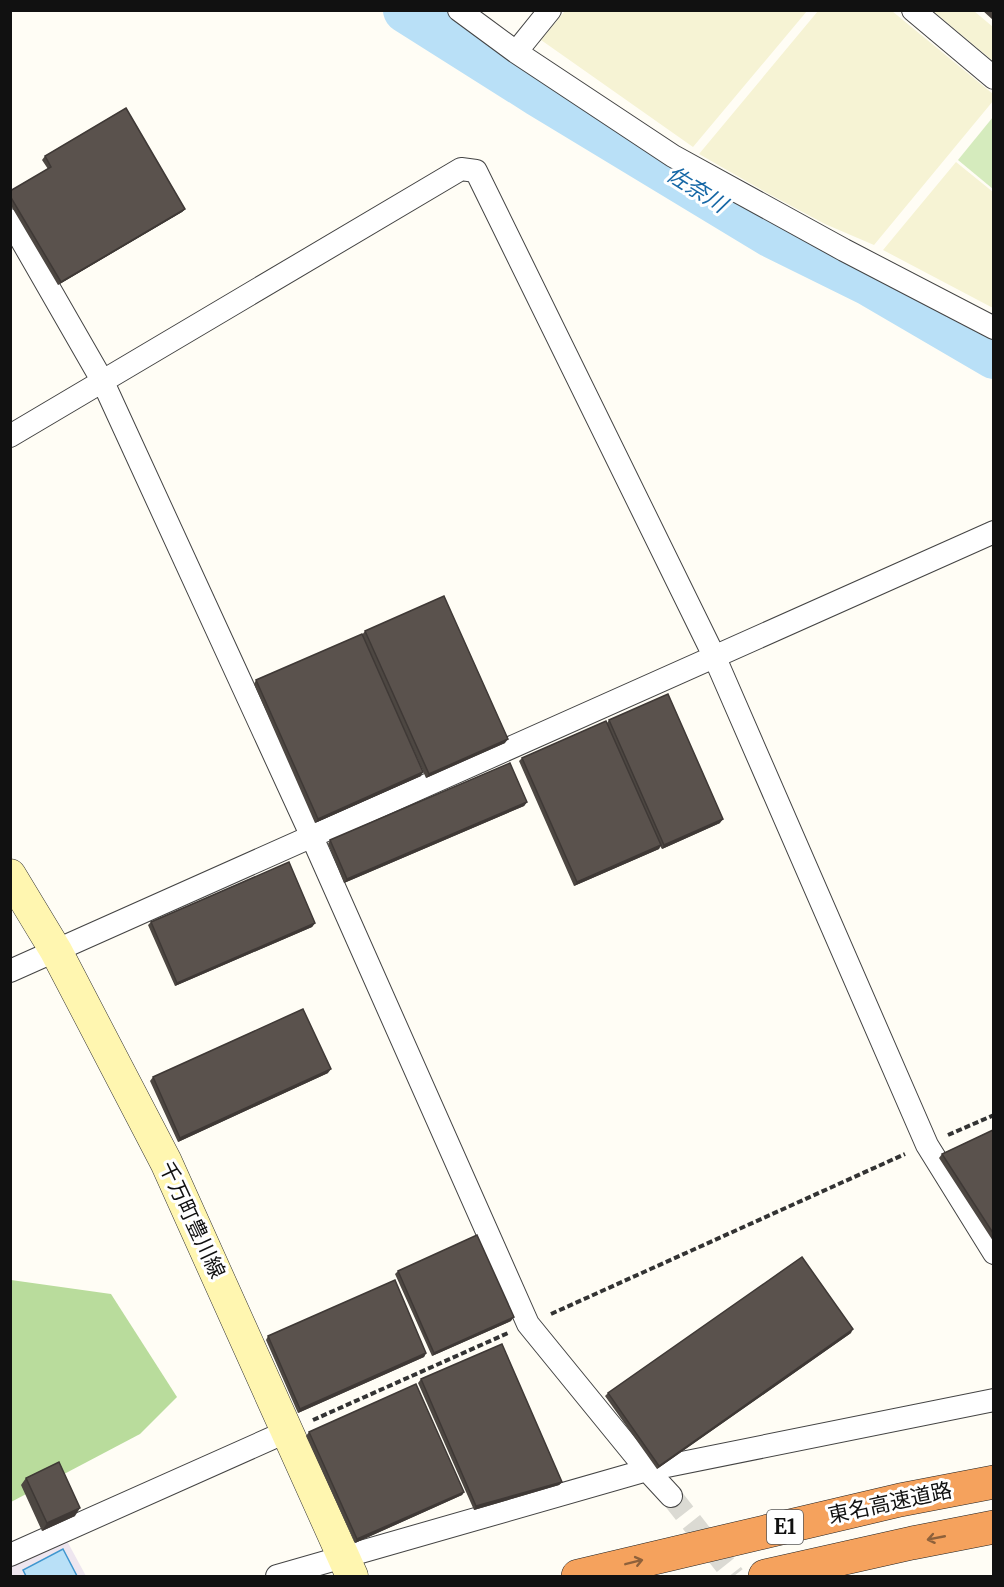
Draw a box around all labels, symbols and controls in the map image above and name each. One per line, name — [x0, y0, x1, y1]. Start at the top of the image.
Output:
water label: 佐奈川 — [662, 160, 734, 219]
street label: 千万町豊川線 — [154, 1157, 231, 1283]
street label: 東名高速道路 — [825, 1476, 954, 1529]
road number: E1 — [767, 1510, 803, 1544]
one-way arrow — [927, 1533, 946, 1544]
one-way arrow — [624, 1555, 643, 1567]

